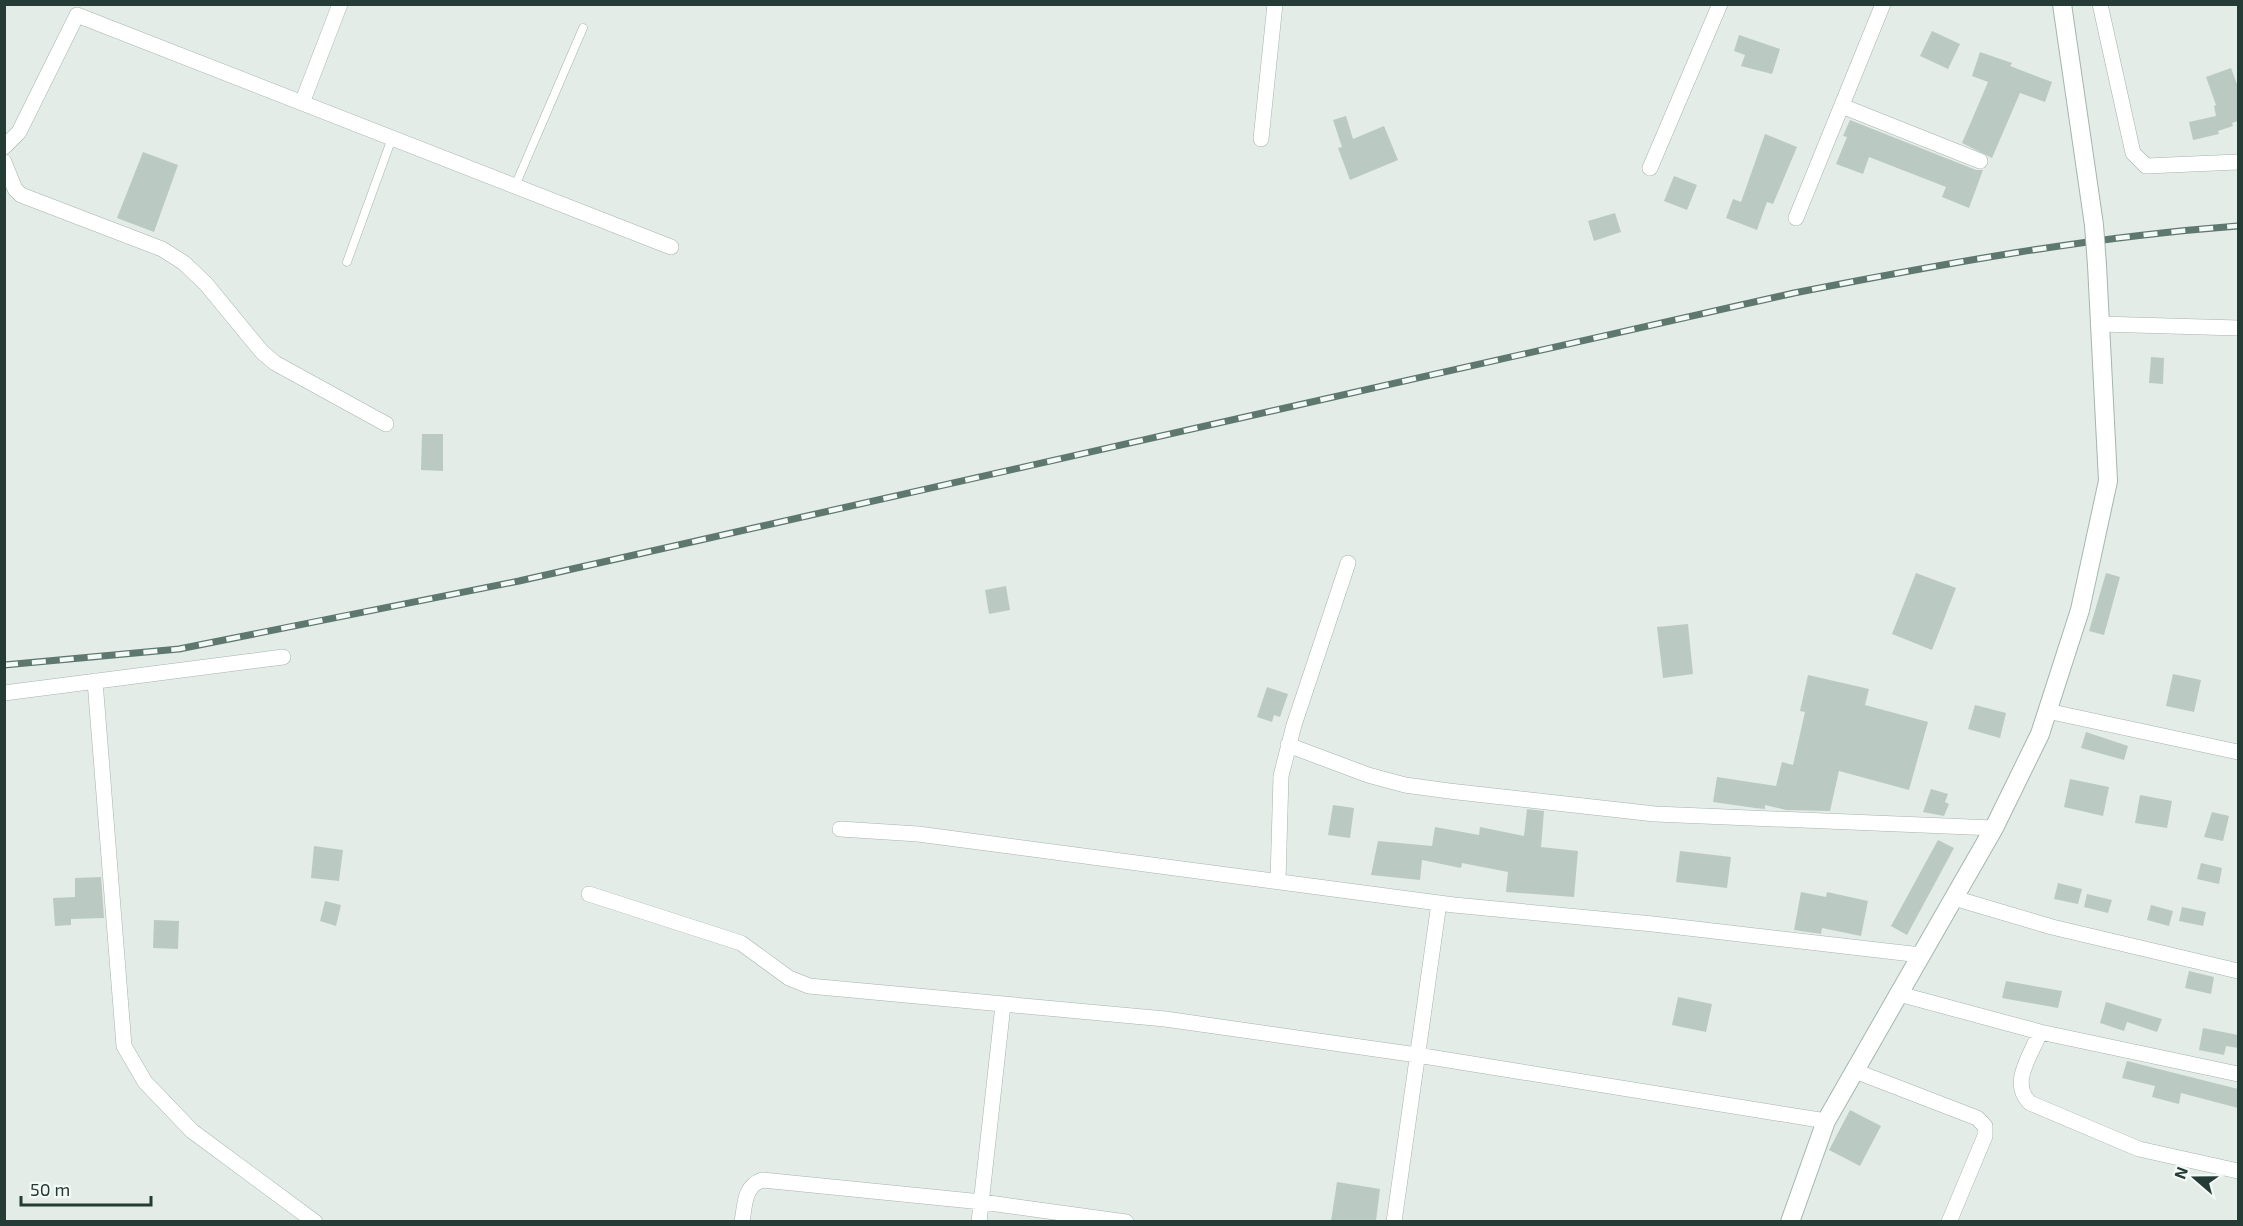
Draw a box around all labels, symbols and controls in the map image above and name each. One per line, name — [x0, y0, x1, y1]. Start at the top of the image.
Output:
north arrow — [2165, 1148, 2225, 1208]
text: N — [2170, 1164, 2191, 1181]
scale bar — [21, 1169, 152, 1207]
text: 50 m — [30, 1178, 70, 1200]

